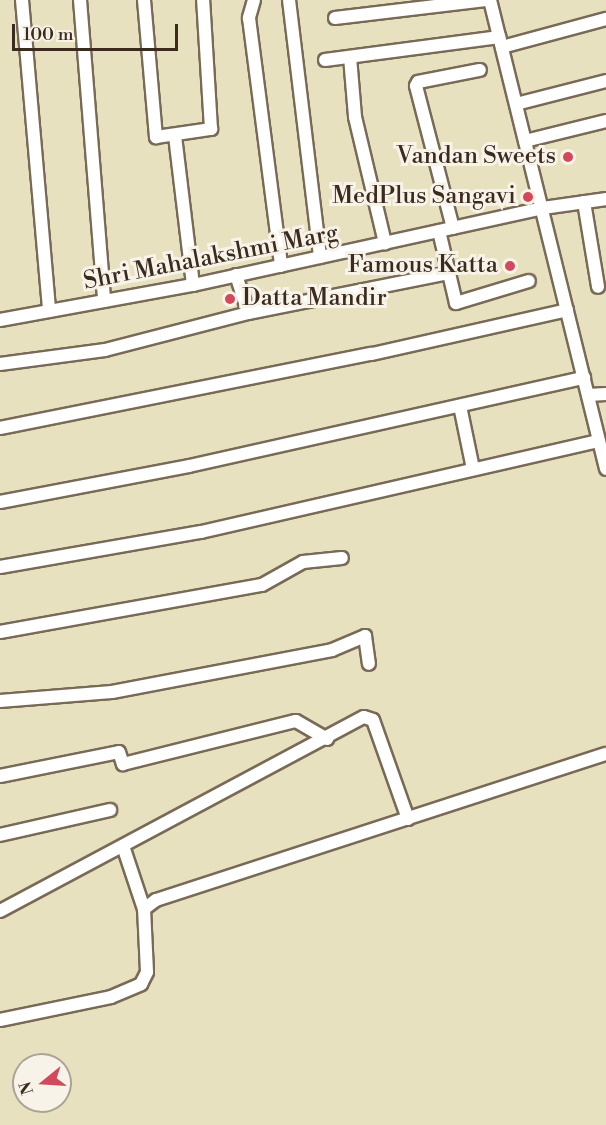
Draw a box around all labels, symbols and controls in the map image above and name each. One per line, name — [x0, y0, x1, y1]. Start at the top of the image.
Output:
scale bar — [15, 12, 182, 50]
text: 100 m — [23, 23, 74, 46]
place label: Vandan Sweets — [396, 143, 556, 171]
marker: Vandan Sweets — [561, 150, 575, 164]
place label: MedPlus Sangavi — [332, 183, 516, 211]
marker: MedPlus Sangavi — [521, 190, 535, 204]
street label: Shri Mahalakshmi Marg — [81, 219, 341, 297]
place label: Famous Katta — [348, 252, 498, 280]
marker: Famous Katta — [503, 259, 517, 273]
place label: Datta Mandir — [242, 285, 387, 313]
marker: Datta Mandir — [223, 292, 237, 306]
north arrow — [12, 1053, 72, 1113]
text: N — [15, 1079, 38, 1097]

